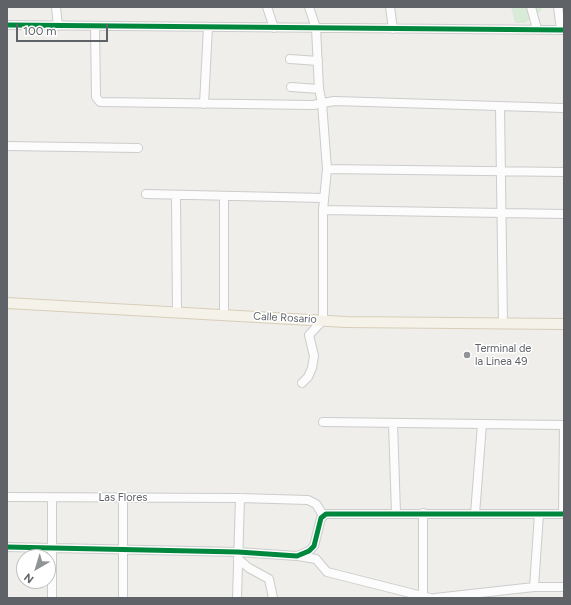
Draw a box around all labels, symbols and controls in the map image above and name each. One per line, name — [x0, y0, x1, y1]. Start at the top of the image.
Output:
scale bar — [18, 16, 110, 42]
text: 100 m — [23, 24, 57, 38]
street label: Calle Rosario — [253, 310, 317, 326]
place label: Terminal de la Linea 49 — [475, 342, 531, 368]
marker: Terminal de la Linea 49 — [462, 350, 472, 360]
street label: Las Flores — [99, 491, 147, 505]
north arrow — [16, 549, 56, 589]
text: N — [22, 570, 36, 586]

